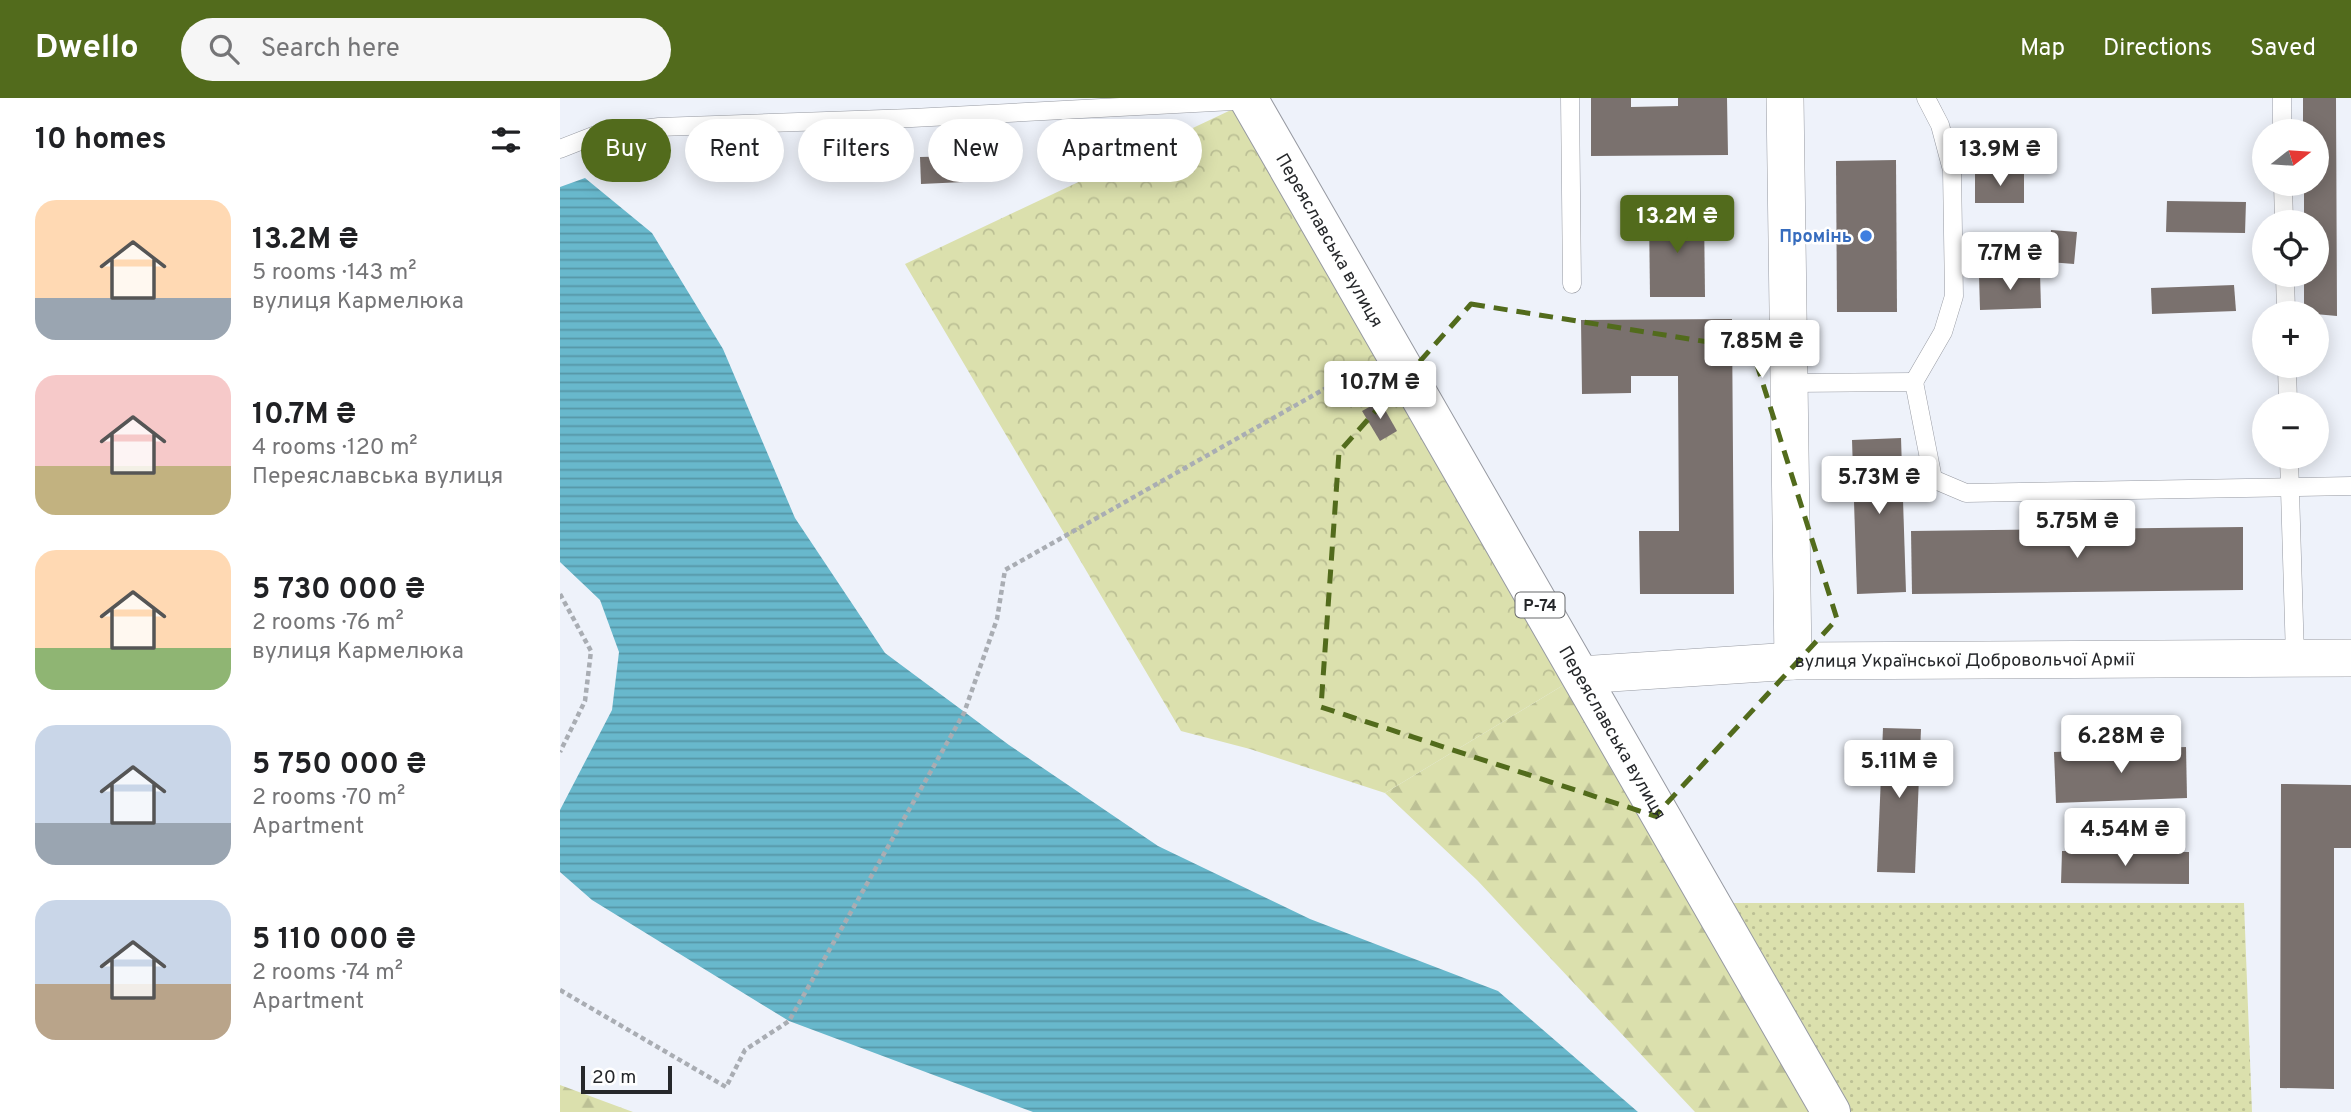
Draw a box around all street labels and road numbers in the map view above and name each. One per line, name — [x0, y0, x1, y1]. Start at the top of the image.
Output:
street label: Переяславська вулиця — [1269, 150, 1387, 332]
road number: Р-74 — [1516, 592, 1564, 618]
street label: Переяславська вулиця — [1553, 642, 1671, 824]
street label: вулиця Української Добровольчої Армії — [1795, 649, 2135, 674]

